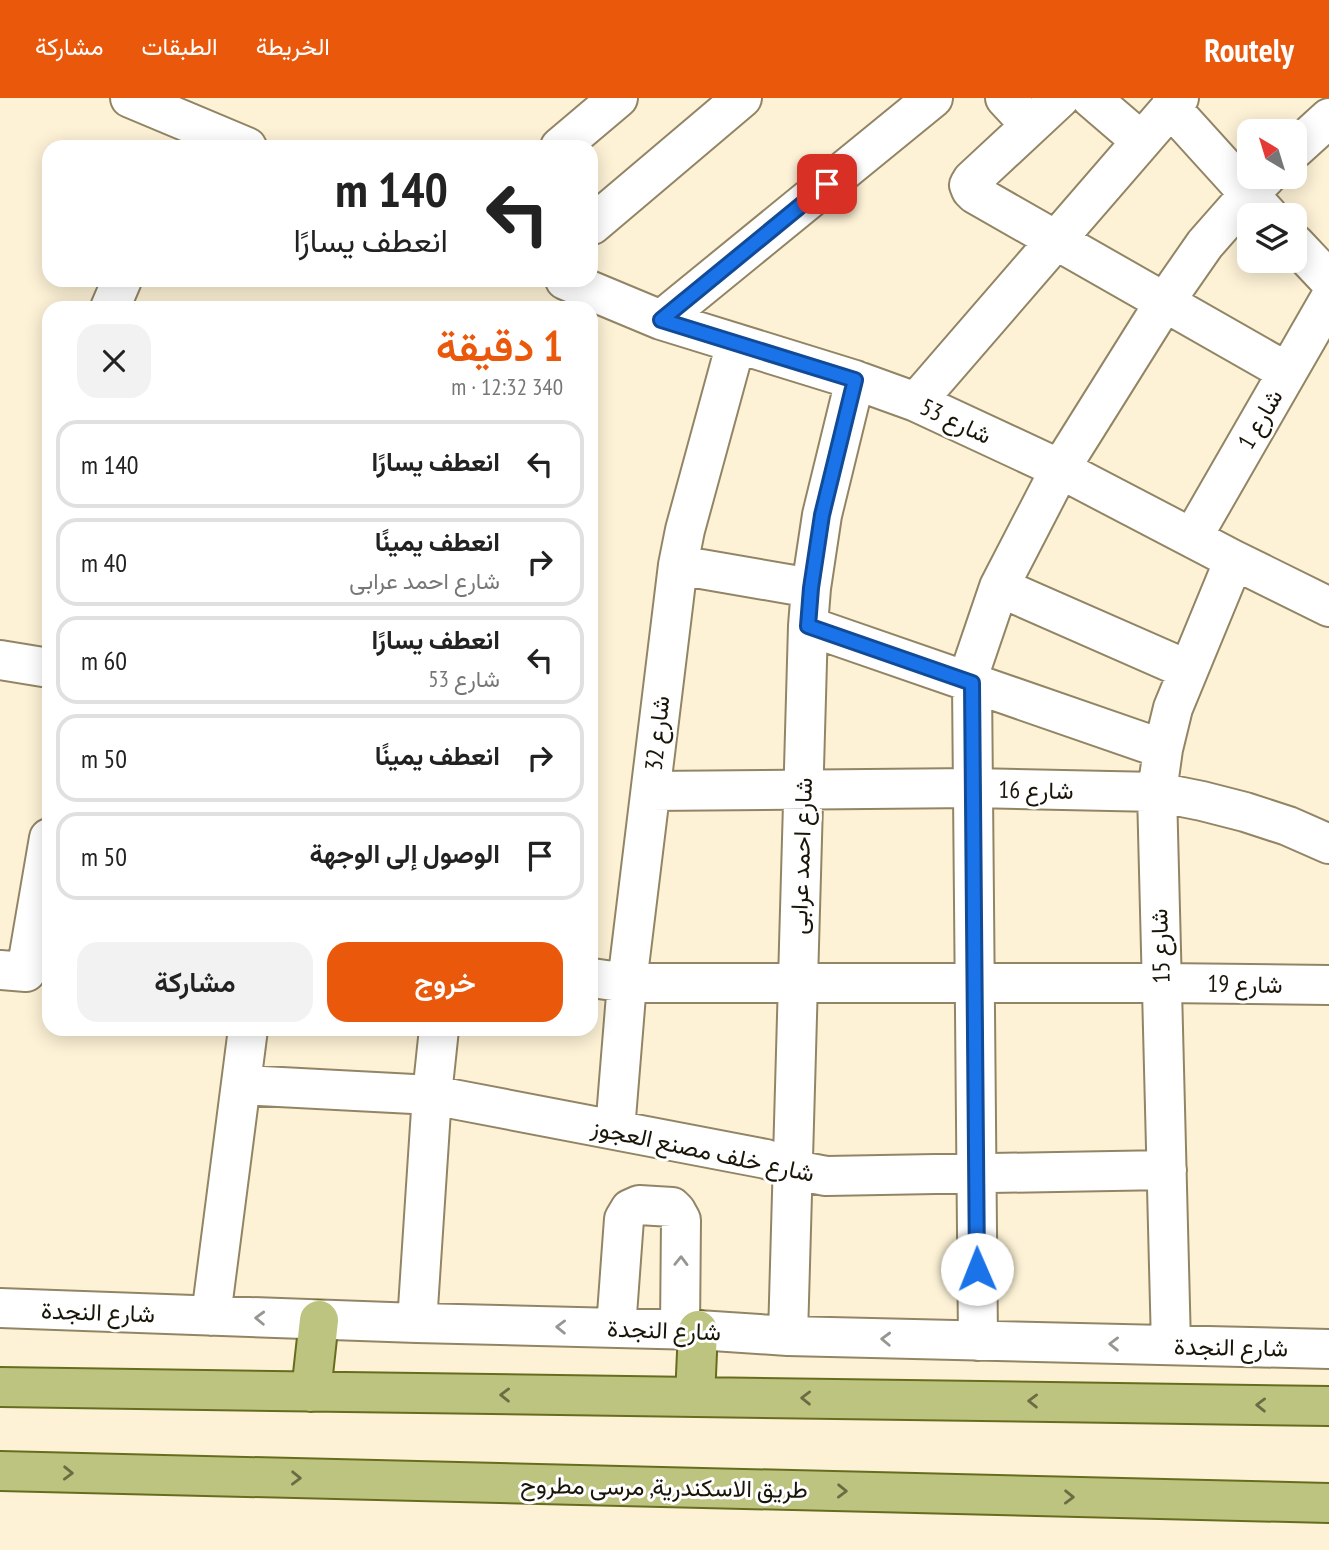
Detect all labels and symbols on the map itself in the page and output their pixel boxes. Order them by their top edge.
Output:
north arrow [1237,119,1307,189]
pin [797,154,857,214]
street label: شارع 1 [1231,383,1290,455]
street label: شارع 53 [915,391,997,452]
street label: شارع 32 [638,694,677,772]
street label: شارع 16 [998,774,1074,807]
street label: شارع احمد عرابى [783,777,820,935]
street label: شارع 15 [1143,908,1178,984]
street label: شارع 19 [1207,968,1283,1001]
street label: شارع خلف مصنع العجوز [587,1111,817,1191]
position arrow [940,1232,1014,1306]
one-way arrow [673,1255,689,1266]
street label: شارع النجدة [40,1295,156,1330]
one-way arrow [255,1310,265,1326]
street label: شارع النجدة [606,1313,722,1348]
one-way arrow [555,1319,566,1334]
one-way arrow [881,1331,892,1346]
street label: شارع النجدة [1174,1331,1288,1364]
one-way arrow [1108,1336,1119,1352]
one-way arrow [499,1387,510,1402]
one-way arrow [800,1390,811,1406]
one-way arrow [1028,1394,1039,1409]
one-way arrow [1255,1397,1266,1412]
one-way arrow [63,1465,74,1481]
street label: طريق الاسكندرية, مرسى مطروح [520,1469,808,1506]
one-way arrow [290,1471,301,1486]
one-way arrow [836,1484,847,1499]
one-way arrow [1064,1489,1075,1505]

